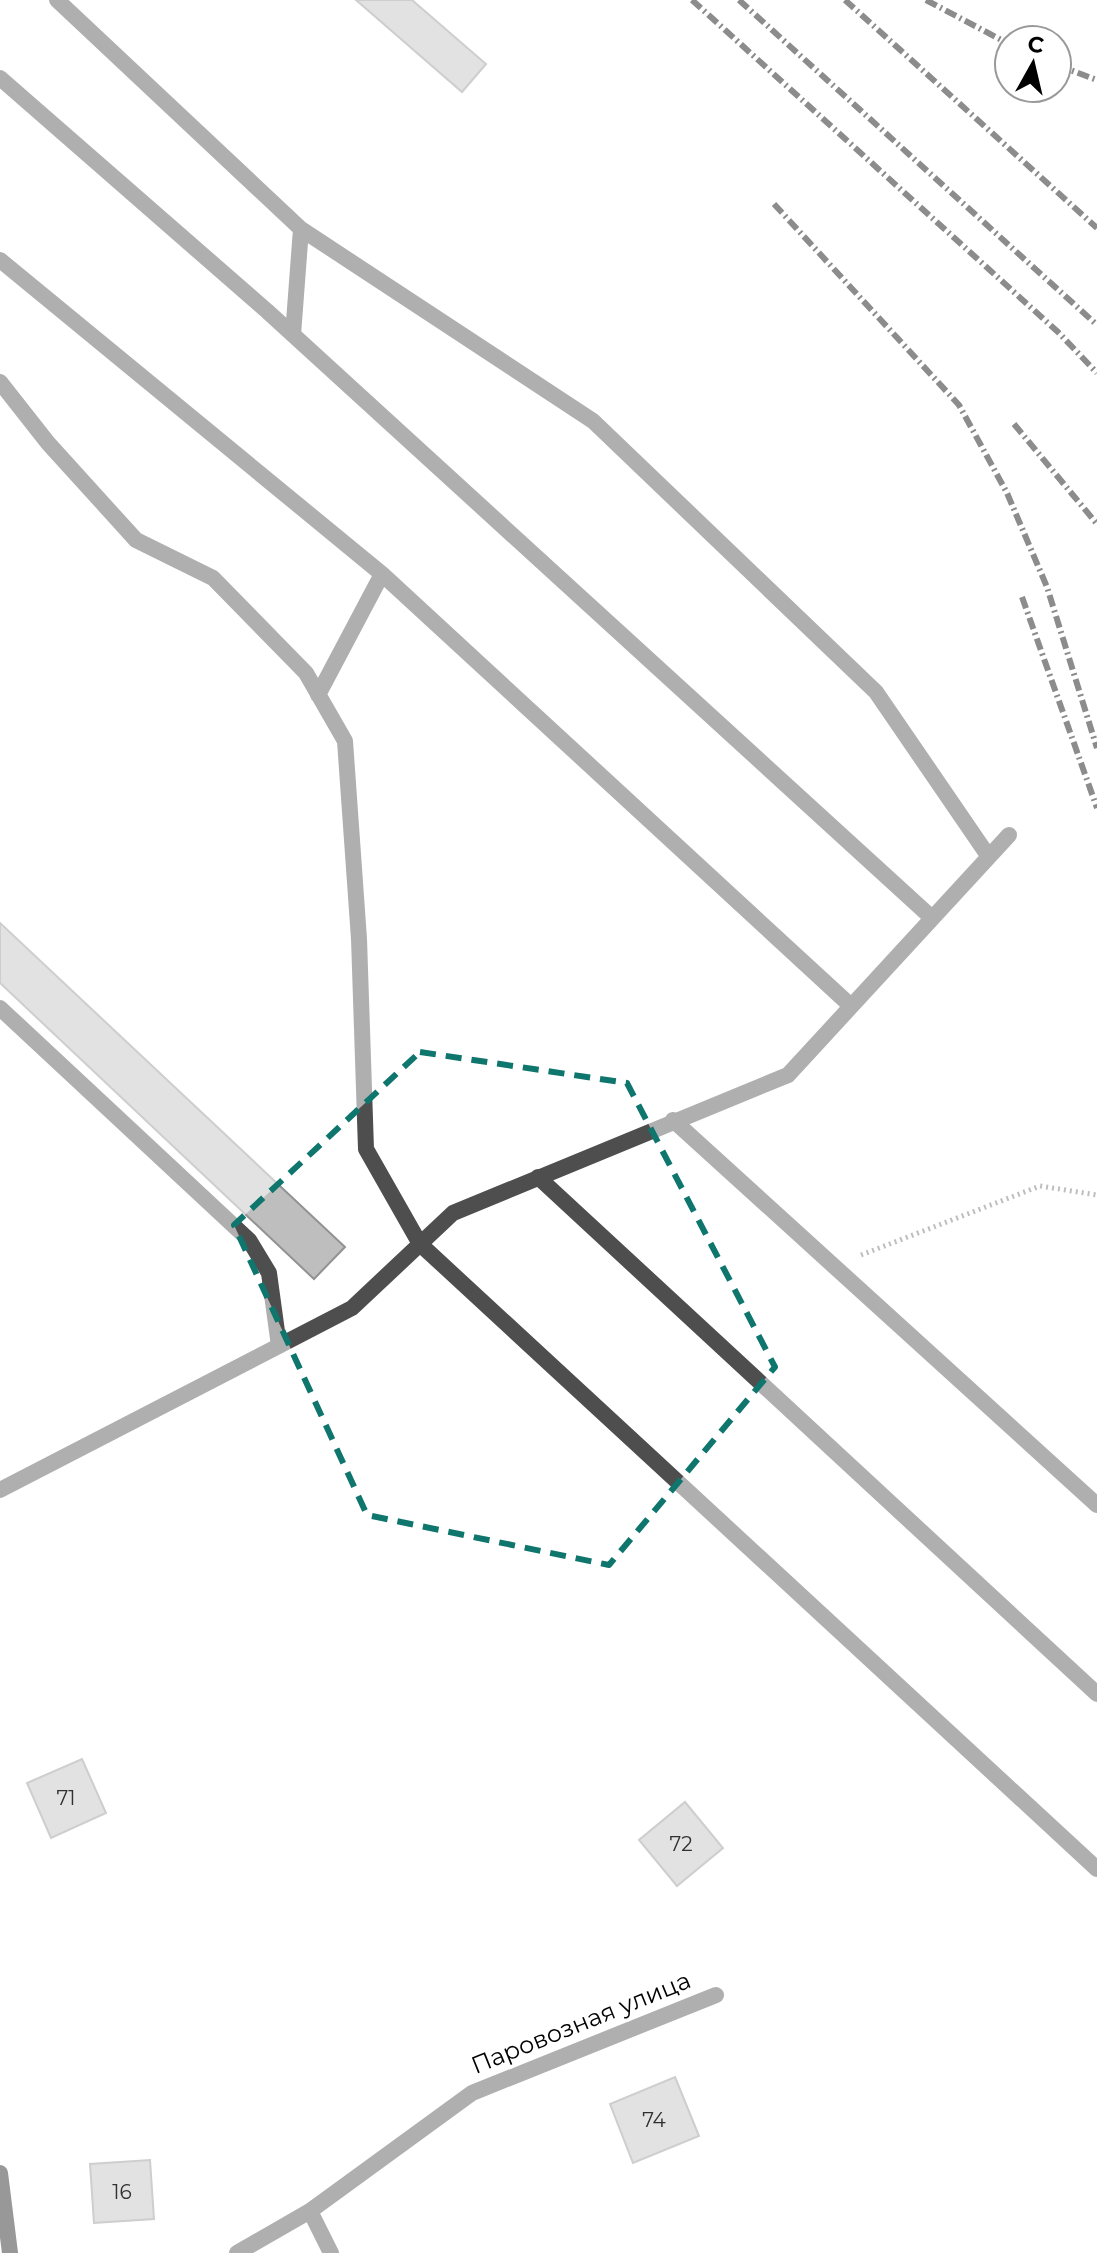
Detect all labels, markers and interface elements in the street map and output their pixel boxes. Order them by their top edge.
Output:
north arrow [993,24,1073,104]
text: С [1026,30,1046,59]
house number: 71 [56,1786,76,1810]
house number: 72 [669,1832,693,1856]
street label: Паровозная улица [467,1965,695,2080]
house number: 74 [642,2108,666,2132]
house number: 16 [112,2180,132,2204]

